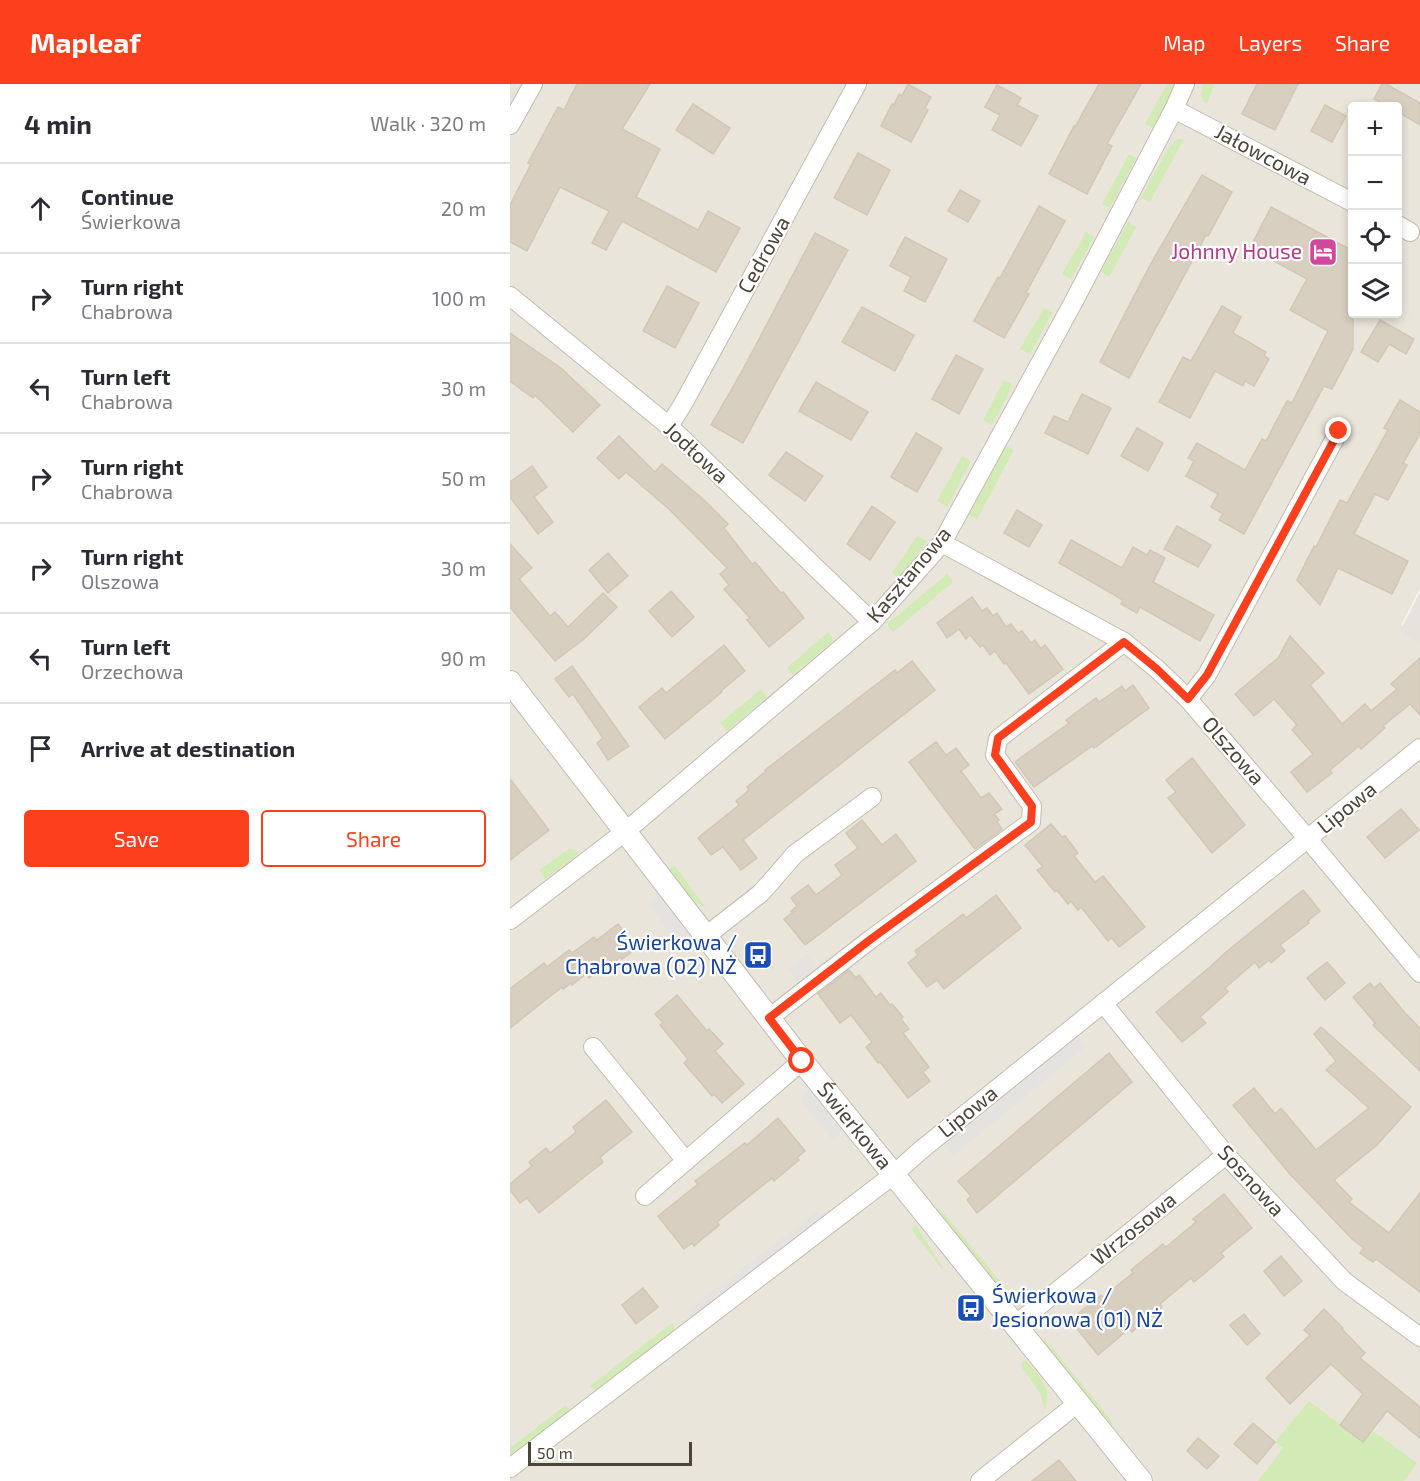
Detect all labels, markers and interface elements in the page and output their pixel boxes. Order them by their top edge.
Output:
text: Mapleaf [30,25,141,59]
text: Map [1163,30,1205,55]
text: Layers [1238,30,1302,55]
text: Share [1335,30,1390,55]
map controls [1348,102,1402,318]
button: + [1348,102,1402,156]
text: 4 min [24,108,92,139]
text: Walk · 320 m [370,111,486,135]
street label: Jałowcowa [1211,118,1316,189]
button: − [1348,156,1402,210]
text: Continue [81,183,174,209]
icon: ahead [24,192,57,225]
text: 20 m [441,196,486,220]
text: Świerkowa [81,209,181,233]
button: locate [1348,210,1402,264]
street label: Cedrowa [731,211,794,297]
hotel icon: Johnny House [1307,236,1339,268]
place label: Johnny House [1171,238,1302,263]
button: layers [1348,264,1402,318]
text: Turn right [81,273,183,299]
icon: right [24,282,57,315]
text: 100 m [432,286,486,310]
text: Chabrowa [81,299,173,323]
text: Turn left [81,363,170,389]
icon: left [24,372,57,405]
text: 30 m [441,376,486,400]
text: Chabrowa [81,389,173,413]
street label: Jodłowa [660,416,734,488]
route end [1325,417,1351,443]
text: Turn right [81,453,183,479]
icon: right [24,462,57,495]
text: 50 m [441,466,486,490]
text: Chabrowa [81,479,173,503]
street label: Kasztanowa [860,521,955,627]
text: Turn right [81,543,183,569]
icon: right [24,552,57,585]
text: 30 m [441,556,486,580]
text: Olszowa [81,569,159,593]
text: Turn left [81,633,170,659]
icon: left [24,642,57,675]
text: 90 m [441,646,486,670]
text: Orzechowa [81,659,183,683]
street label: Olszowa [1198,711,1271,789]
icon: arrive [24,732,57,765]
text: Arrive at destination [81,735,295,761]
street label: Lipowa [1311,775,1381,838]
button: Save [24,810,249,867]
button: Share [261,810,486,867]
place label: Świerkowa / Chabrowa (02) NŻ [565,929,737,978]
bus stop icon: Świerkowa / Chabrowa (02) NŻ [742,939,774,971]
route start [788,1047,814,1073]
street label: Świerkowa [813,1076,898,1174]
street label: Lipowa [932,1079,1002,1142]
street label: Sosnowa [1214,1139,1291,1221]
street label: Wrzosowa [1086,1186,1181,1270]
place label: Świerkowa / Jesionowa (01) NŻ [992,1282,1163,1331]
bus stop icon: Świerkowa / Jesionowa (01) NŻ [955,1292,987,1324]
scale bar [528,1439,692,1466]
text: 50 m [537,1443,573,1462]

